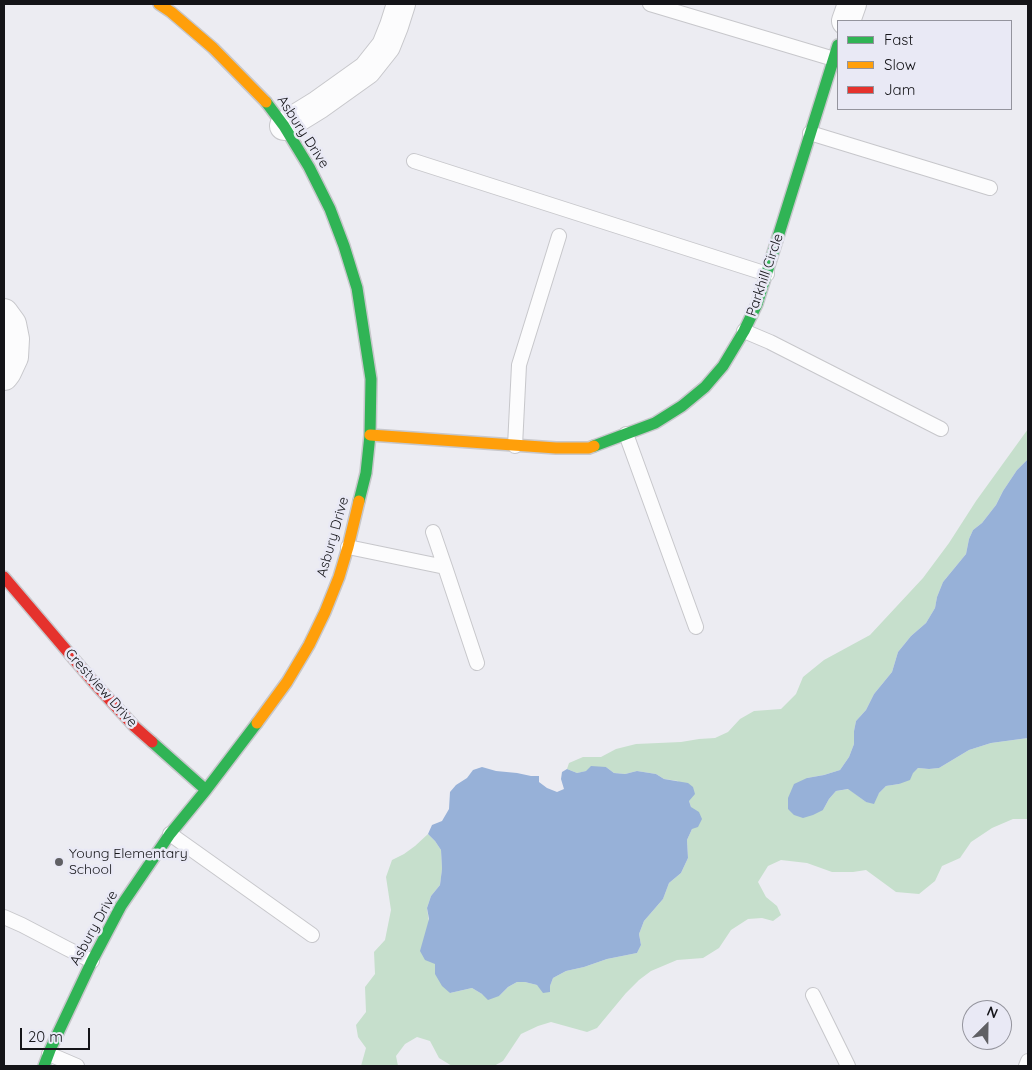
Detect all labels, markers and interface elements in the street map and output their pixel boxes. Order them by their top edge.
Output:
legend [837,20,1012,110]
text: Fast [884,30,913,49]
text: Slow [884,55,916,74]
text: Jam [884,80,915,99]
street label: Asbury Drive [273,93,333,171]
street label: Parkhill Circle [743,231,787,319]
street label: Asbury Drive [313,495,353,579]
street label: Crestview Drive [61,645,141,731]
place label: Young Elementary School [69,846,188,879]
marker: Young Elementary School [53,856,65,868]
street label: Asbury Drive [67,888,121,968]
north arrow [962,1000,1012,1050]
text: N [984,1002,1001,1022]
scale bar [22,1018,92,1050]
text: 20 m [28,1027,63,1046]

